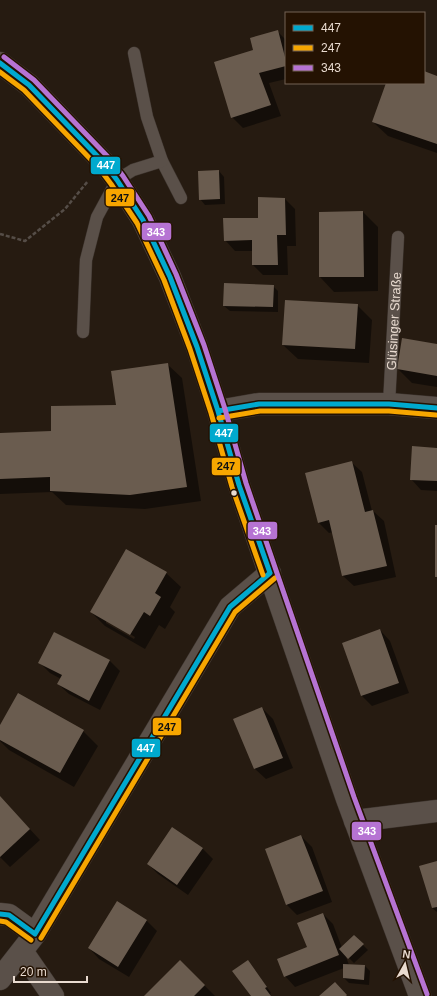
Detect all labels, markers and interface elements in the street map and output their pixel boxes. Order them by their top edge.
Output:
legend [285,12,425,84]
text: 447 [321,21,341,35]
text: 247 [321,41,341,55]
text: 343 [321,61,341,75]
line badge: 447 [90,156,121,175]
text: 447 [97,159,115,171]
line badge: 247 [105,188,135,207]
text: 247 [111,192,129,204]
line badge: 343 [141,222,172,241]
text: 343 [147,226,165,238]
street label: Glüsinger Straße [383,272,404,371]
line badge: 447 [209,423,239,443]
text: 447 [215,427,233,439]
line badge: 247 [211,457,241,476]
text: 247 [217,460,235,472]
unlabelled marker [229,488,239,498]
line badge: 343 [247,521,278,540]
text: 343 [253,525,271,537]
line badge: 247 [152,717,182,736]
text: 247 [158,721,176,733]
line badge: 447 [131,738,161,758]
text: 447 [137,742,155,754]
line badge: 343 [351,821,382,841]
text: 343 [358,825,376,837]
north arrow [385,944,425,984]
text: N [402,948,411,961]
scale bar [14,958,87,984]
text: 20 m [20,965,47,979]

